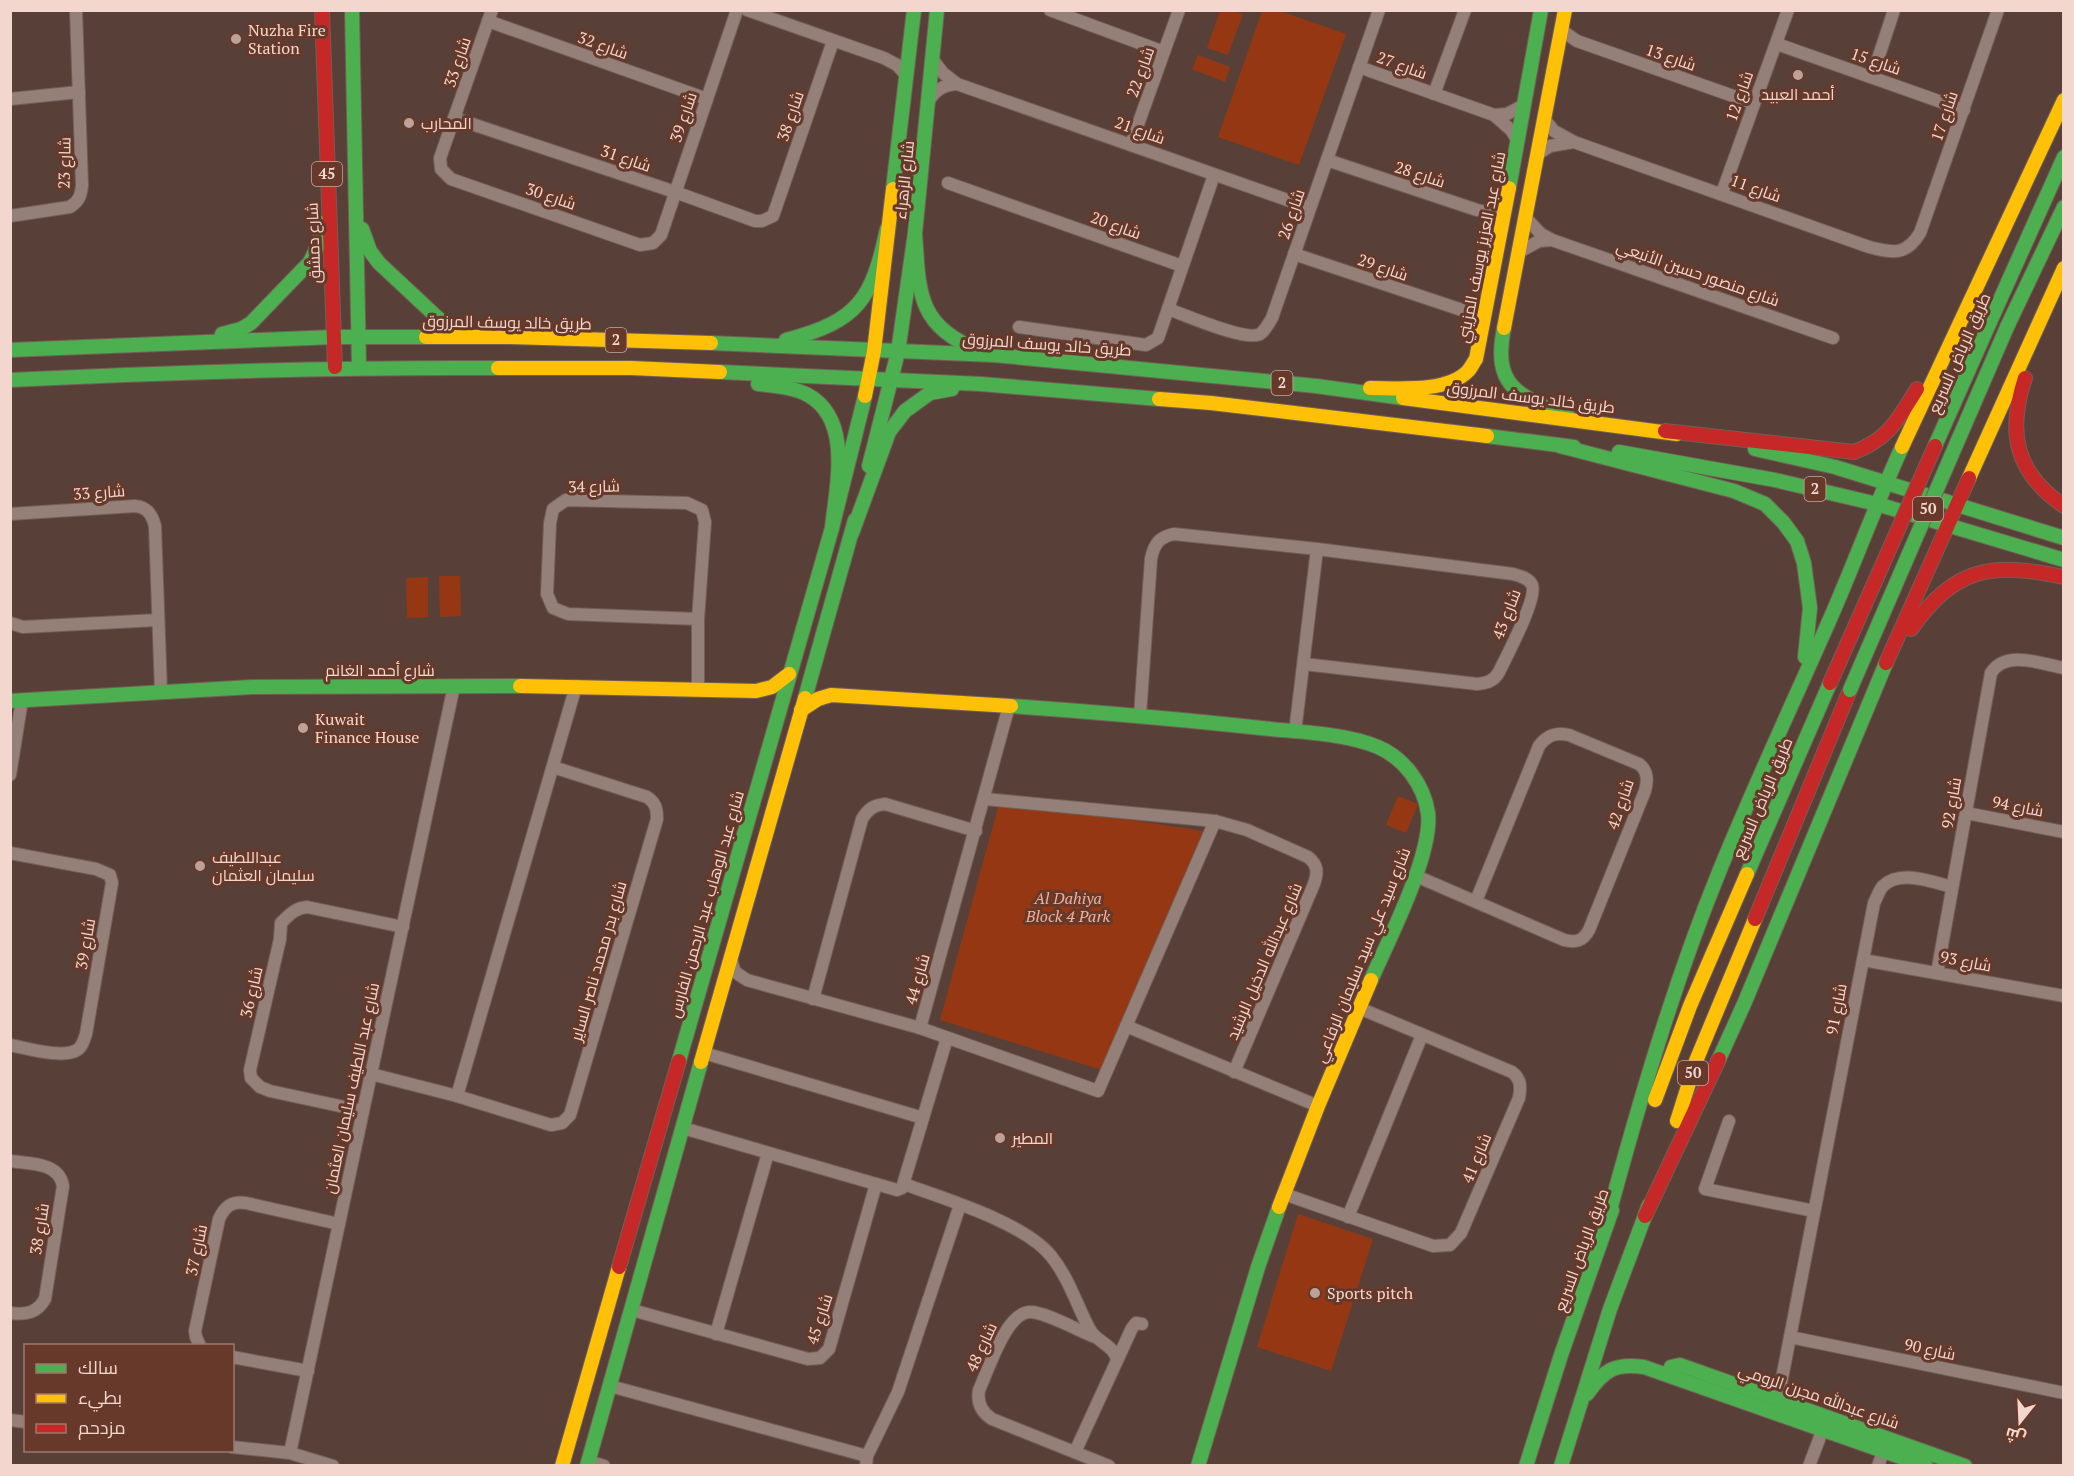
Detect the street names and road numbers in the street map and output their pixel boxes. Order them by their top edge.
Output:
street label: شارع 32 [574,26,631,65]
street label: شارع 33 [438,34,477,90]
street label: شارع 13 [1643,38,1699,77]
street label: شارع 15 [1848,42,1904,81]
street label: شارع 22 [1121,44,1160,101]
street label: شارع 27 [1373,46,1430,85]
street label: شارع 12 [1720,68,1759,125]
street label: شارع 38 [771,88,810,144]
street label: شارع 17 [1925,88,1964,144]
street label: شارع 39 [664,89,703,145]
street label: شارع 21 [1111,111,1168,150]
street label: شارع 23 [53,137,76,189]
street label: شارع 31 [598,139,654,178]
street label: شارع الزهراء [889,140,920,221]
street label: شارع عبد العزيز يوسف المزيني [1452,149,1513,345]
street label: شارع 28 [1392,156,1448,193]
road number: 45 [312,162,342,186]
street label: شارع 11 [1727,169,1784,208]
street label: شارع 30 [523,177,579,216]
street label: شارع 26 [1272,186,1311,242]
street label: شارع دمشق [301,202,326,284]
street label: شارع 20 [1087,206,1144,245]
street label: شارع منصور حسين الأنبعي [1613,235,1783,314]
street label: شارع 29 [1355,248,1411,287]
street label: طريق الرياض السريع [1923,289,1996,417]
street label: طريق خالد يوسف المرزوق [422,310,592,334]
street label: طريق خالد يوسف المرزوق [962,327,1132,361]
road number: 2 [606,328,626,352]
road number: 2 [1272,371,1292,395]
street label: طريق خالد يوسف المرزوق [1446,376,1616,418]
street label: شارع 34 [568,475,620,498]
road number: 2 [1804,477,1826,501]
street label: شارع 33 [72,479,126,506]
road number: 50 [1913,497,1943,521]
street label: شارع 43 [1486,586,1527,643]
street label: شارع أحمد الغانم [325,659,435,682]
street label: طريق الرياض السريع [1727,734,1798,862]
street label: شارع 42 [1601,776,1640,832]
street label: شارع 92 [1936,776,1967,831]
street label: شارع عبد الوهاب عبد الرحمن الفارس [663,788,750,1021]
street label: شارع 94 [1990,790,2046,823]
street label: شارع سيد علي سيد سليمان الرفاعي [1309,844,1418,1067]
street label: شارع بدر محمد ناصر الساير [564,878,632,1045]
street label: شارع عبدالله الدخيل الرشيد [1221,879,1308,1043]
street label: شارع 39 [70,917,101,972]
street label: شارع 93 [1938,945,1994,978]
street label: شارع 44 [899,951,936,1007]
street label: شارع 36 [234,964,269,1020]
street label: شارع عبد اللطيف سليمان العثمان [318,980,385,1196]
street label: شارع 91 [1820,981,1853,1037]
road number: 50 [1678,1061,1708,1085]
street label: شارع 41 [1456,1130,1497,1187]
street label: طريق الرياض السريع [1548,1185,1614,1315]
street label: شارع 38 [24,1202,55,1257]
street label: شارع 37 [180,1222,213,1278]
street label: شارع 45 [801,1291,838,1347]
street label: شارع 48 [960,1319,1003,1376]
street label: شارع 90 [1902,1333,1958,1366]
street label: شارع عبدالله مجرن الرومي [1735,1358,1902,1437]

